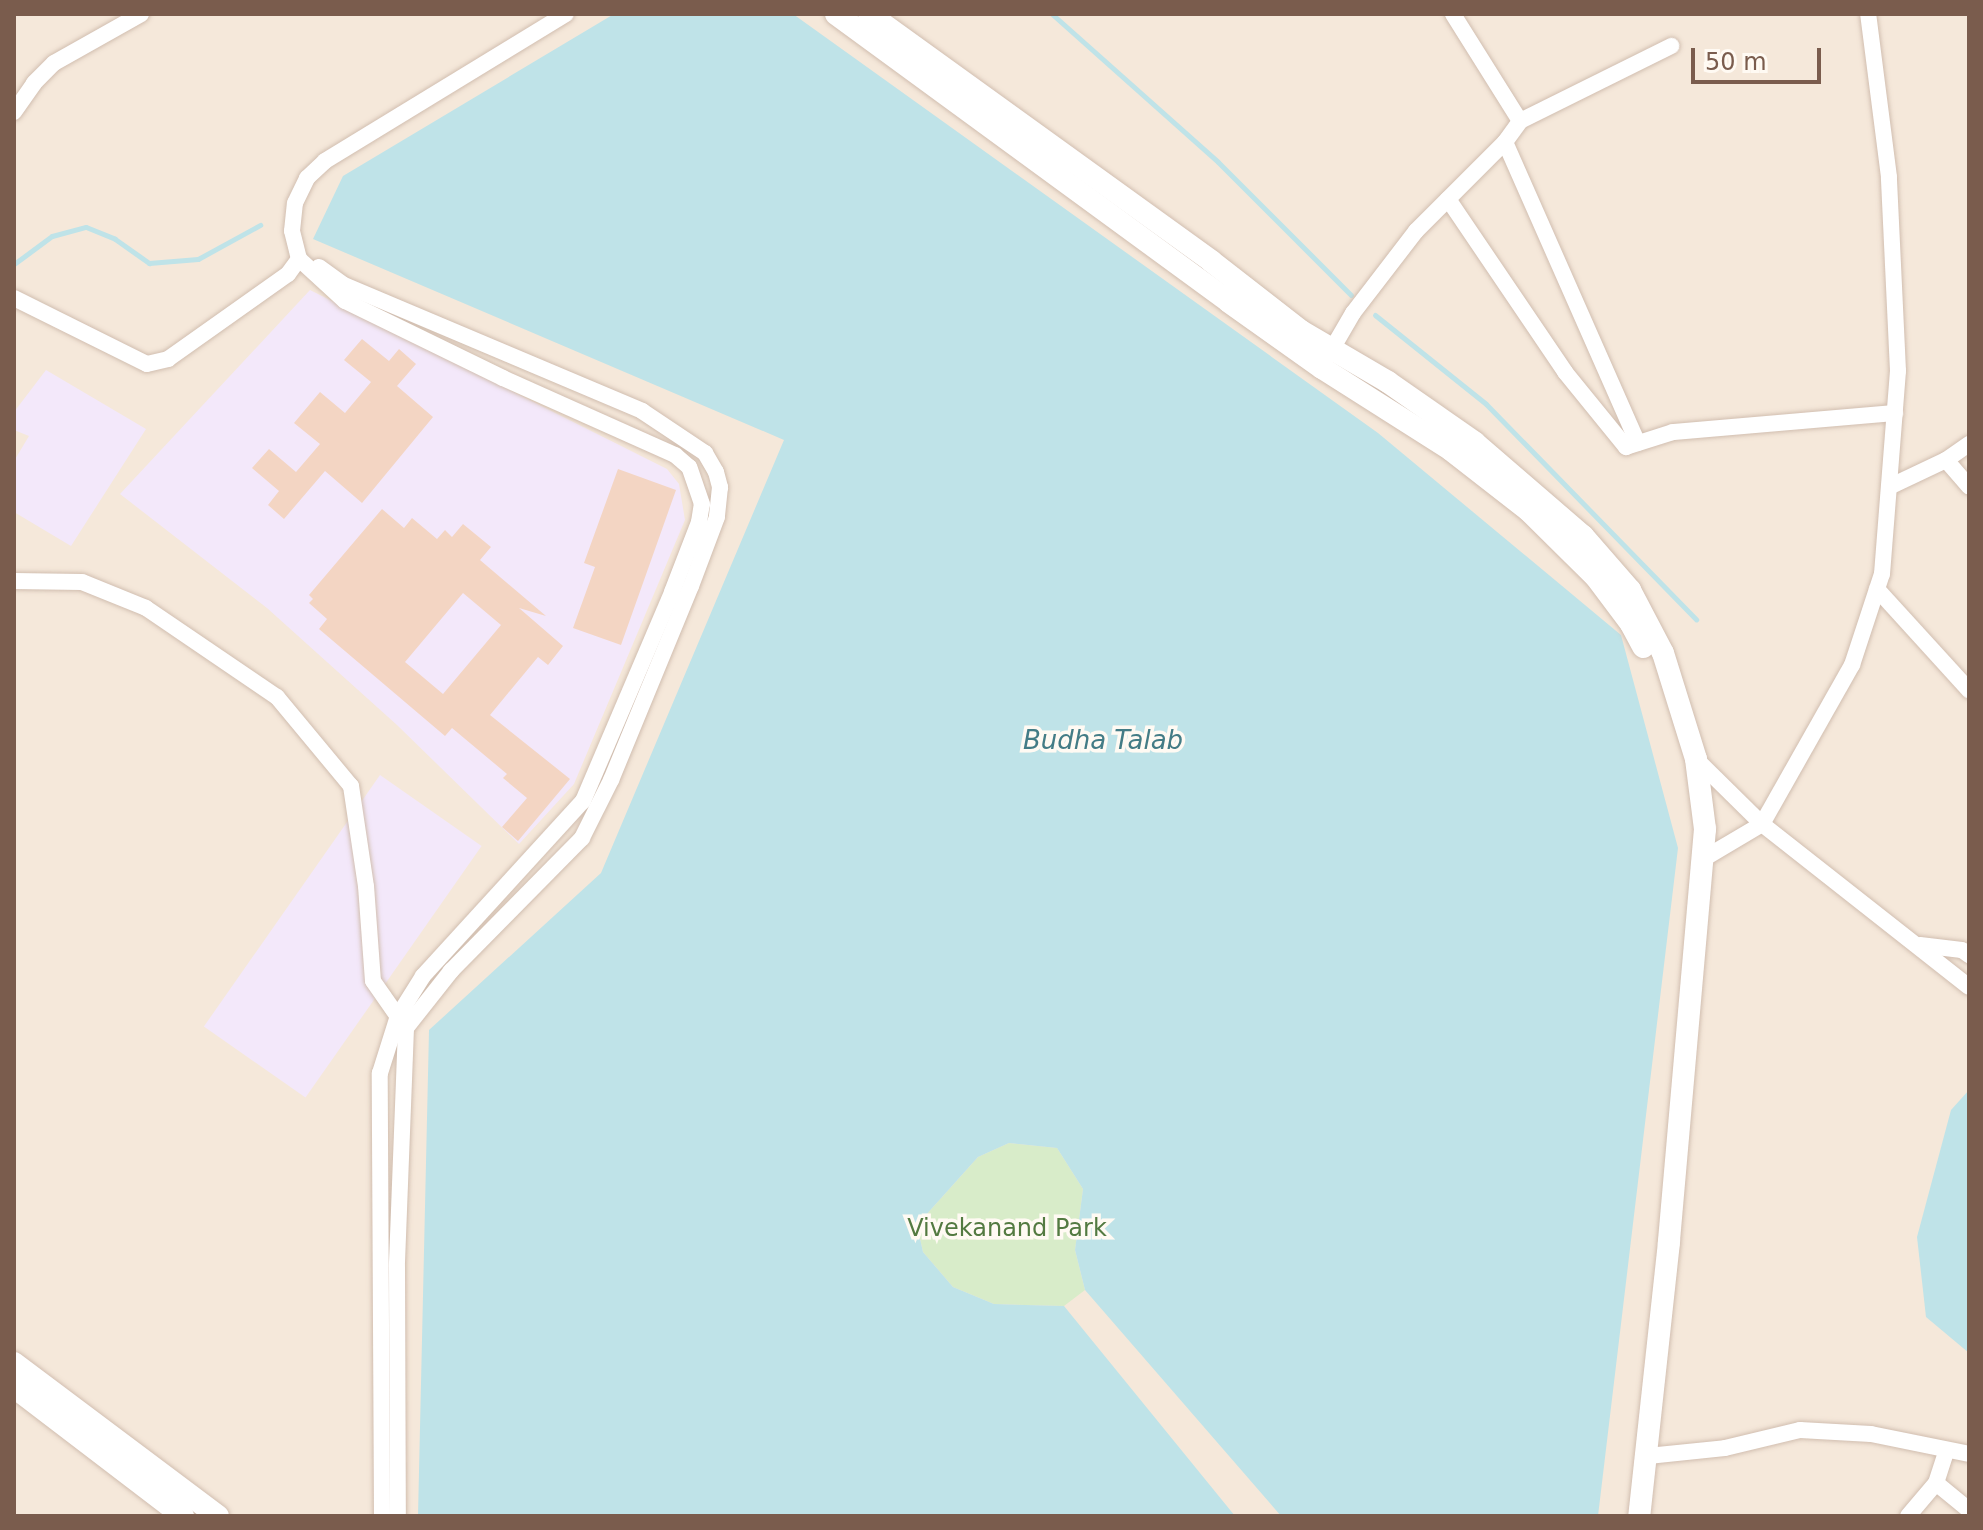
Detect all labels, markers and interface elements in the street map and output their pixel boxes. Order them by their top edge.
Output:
scale bar [1695,32,1825,82]
text: 50 m [1705,48,1767,76]
water label: Budha Talab [1023,725,1183,757]
park label: Vivekanand Park [907,1215,1107,1243]

